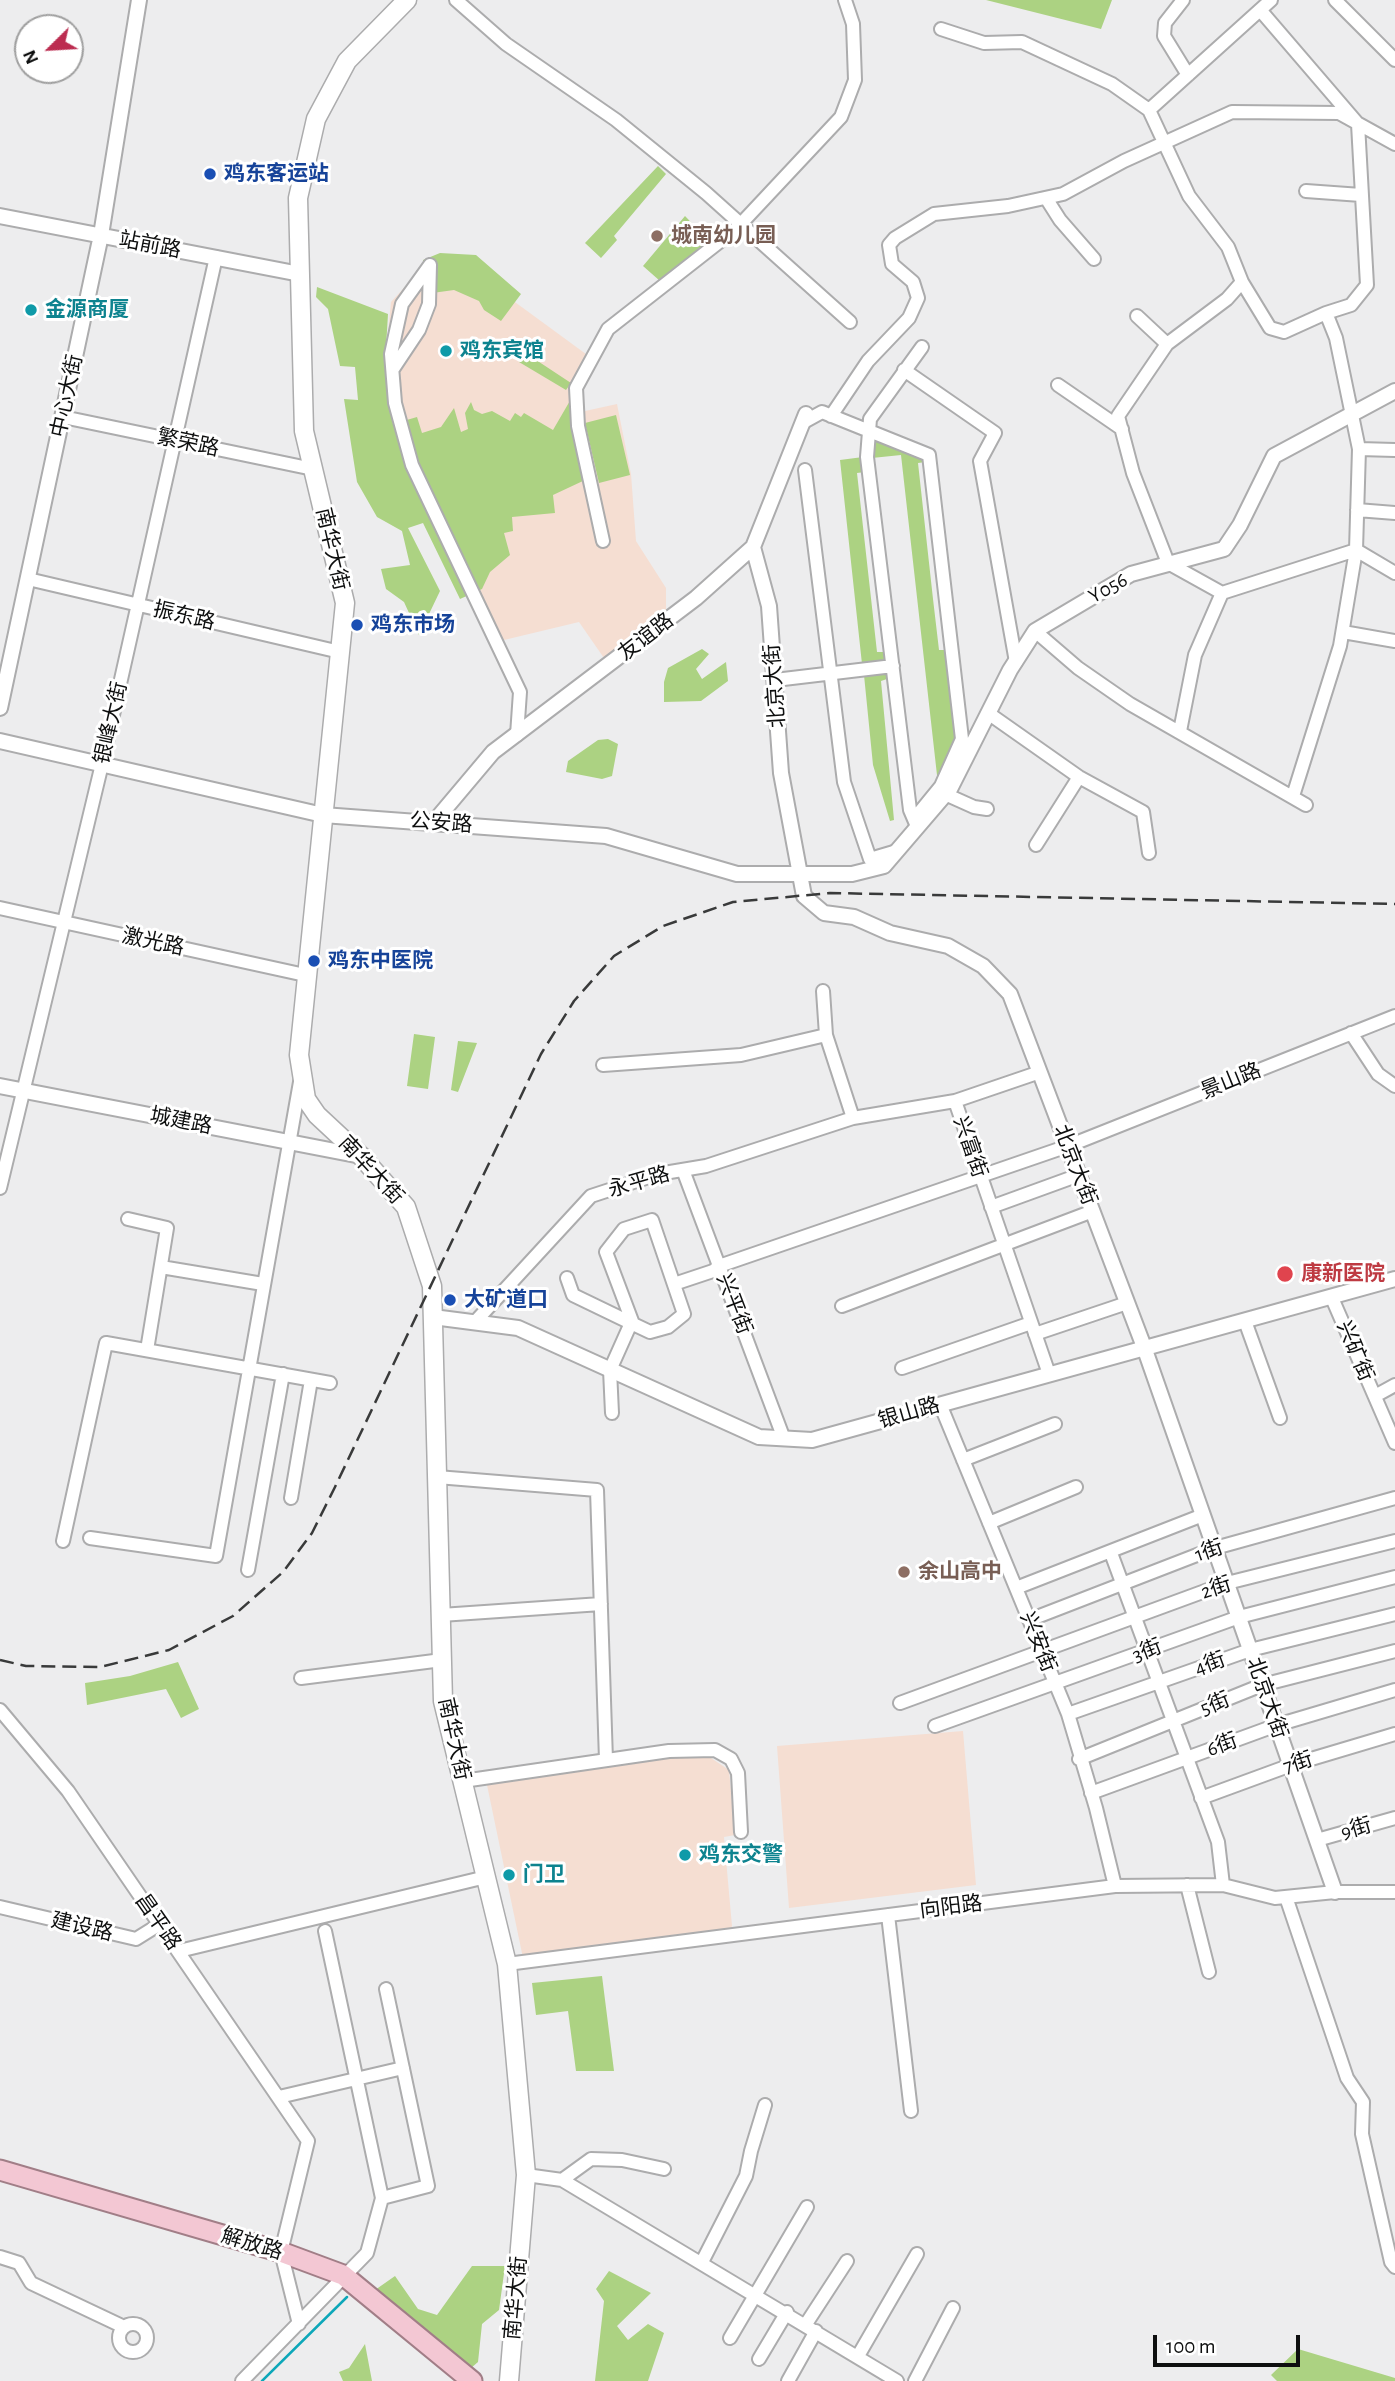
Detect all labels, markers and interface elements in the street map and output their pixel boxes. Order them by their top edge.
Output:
north arrow [14,14,84,84]
text: N [20,47,43,67]
place label: 鸡东客运站 [224,161,329,187]
marker: 鸡东客运站 [202,166,218,182]
place label: 城南幼儿园 [671,223,776,249]
street label: 站前路 [117,227,183,263]
marker: 城南幼儿园 [649,228,665,244]
place label: 金源商厦 [45,297,129,323]
marker: 金源商厦 [23,302,39,318]
place label: 鸡东宾馆 [460,338,544,364]
marker: 鸡东宾馆 [438,343,454,359]
street label: 中心大街 [46,352,88,440]
street label: 繁荣路 [155,424,221,462]
street label: 南华大街 [310,505,354,593]
street label: Y056 [1084,567,1132,609]
street label: 振东路 [150,597,218,635]
street label: 友谊路 [613,608,679,666]
place label: 鸡东市场 [371,612,455,638]
marker: 鸡东市场 [349,617,365,633]
street label: 北京大街 [760,643,790,729]
street label: 银峰大街 [89,679,133,767]
street label: 公安路 [409,808,473,838]
street label: 激光路 [120,923,186,961]
place label: 鸡东中医院 [328,948,433,974]
marker: 鸡东中医院 [306,953,322,969]
street label: 景山路 [1197,1058,1265,1104]
street label: 城建路 [148,1103,214,1139]
street label: 兴富街 [948,1113,992,1181]
street label: 北京大街 [1048,1121,1102,1209]
street label: 南华大街 [333,1131,409,1209]
street label: 永平路 [605,1161,673,1203]
place label: 康新医院 [1301,1261,1385,1287]
marker: 康新医院 [1275,1264,1295,1284]
street label: 兴平街 [711,1270,757,1338]
place label: 大矿道口 [464,1287,548,1313]
marker: 大矿道口 [442,1292,458,1308]
street label: 兴矿街 [1331,1317,1379,1385]
street label: 银山路 [875,1392,943,1434]
street label: 1街 [1192,1534,1226,1568]
place label: 余山高中 [918,1559,1002,1585]
marker: 余山高中 [896,1564,912,1580]
street label: 2街 [1198,1571,1234,1605]
street label: 兴安街 [1015,1608,1061,1676]
street label: 3街 [1129,1634,1165,1668]
street label: 4街 [1191,1647,1229,1681]
street label: 北京大街 [1241,1654,1293,1742]
street label: 5街 [1196,1687,1234,1721]
street label: 南华大街 [433,1695,475,1783]
street label: 6街 [1203,1728,1241,1762]
street label: 7街 [1280,1746,1316,1780]
street label: 9街 [1338,1813,1374,1845]
place label: 鸡东交警 [699,1842,783,1868]
marker: 鸡东交警 [677,1847,693,1863]
place label: 门卫 [523,1862,565,1888]
marker: 门卫 [501,1867,517,1883]
street label: 昌平路 [130,1889,186,1955]
street label: 向阳路 [918,1891,984,1923]
street label: 建设路 [48,1908,116,1946]
street label: 解放路 [218,2223,286,2265]
street label: 南华大街 [500,2255,532,2341]
scale bar [1157,2322,1304,2366]
text: 100 m [1166,2336,1216,2357]

